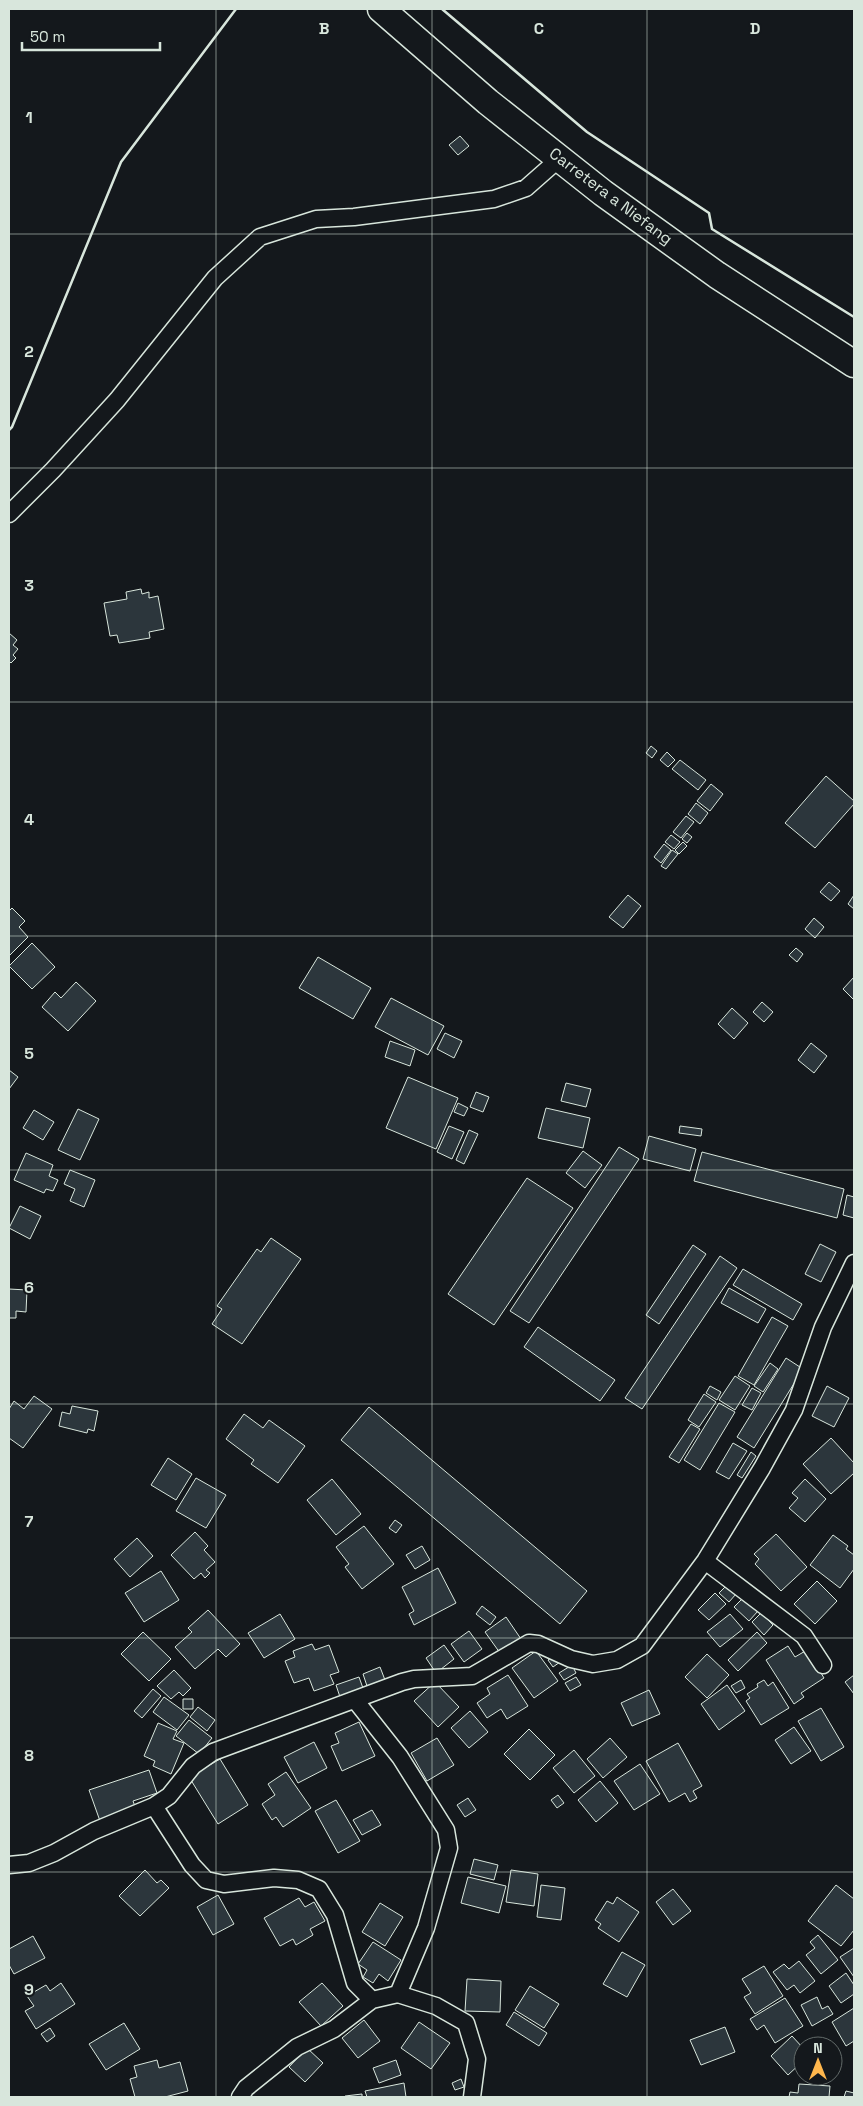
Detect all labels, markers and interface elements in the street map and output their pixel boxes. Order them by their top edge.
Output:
text: B [319,18,329,39]
text: C [534,18,544,39]
text: D [750,18,760,39]
scale bar [22,20,160,52]
text: 50 m [30,27,65,46]
text: 1 [25,107,33,128]
street label: Carretera a Niefang [545,143,677,249]
text: 2 [24,341,34,362]
text: 3 [24,575,34,596]
text: 4 [24,809,34,830]
text: 5 [24,1043,34,1064]
text: 6 [24,1277,34,1298]
text: 7 [25,1511,34,1532]
text: 8 [24,1745,34,1766]
text: 9 [24,1979,34,2000]
north arrow [793,2036,843,2086]
text: N [813,2039,823,2057]

